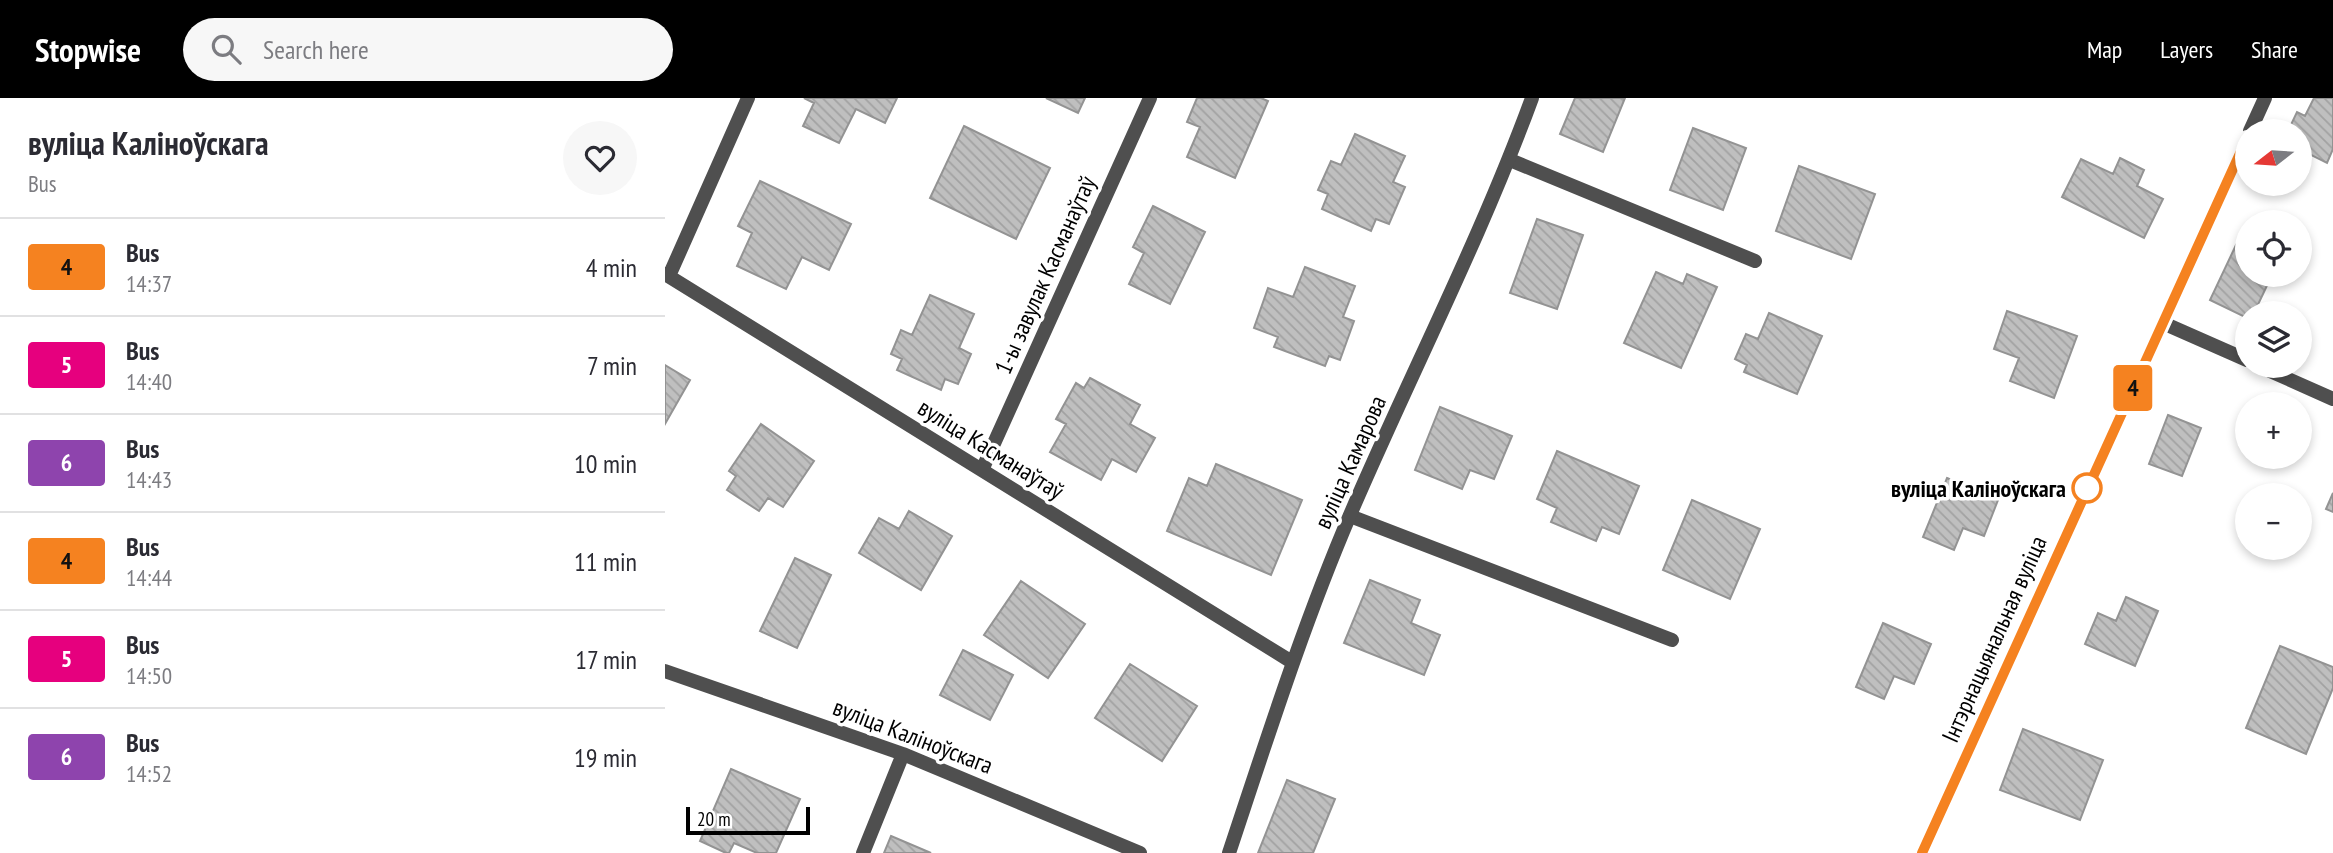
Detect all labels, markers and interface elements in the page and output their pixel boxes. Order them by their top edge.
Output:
search box [183,18,673,81]
text: Stopwise [35,28,141,71]
icon: search [207,30,245,68]
text: Search here [263,33,369,66]
text: Map [2087,34,2122,65]
text: Layers [2160,34,2213,65]
text: Share [2251,34,2298,65]
north arrow [2235,119,2312,196]
map controls [2235,119,2312,560]
text: вуліца Каліноўскага [28,121,269,164]
button: heart [563,121,637,195]
text: Bus [28,169,57,198]
street label: 1-ы завулак Касманаўтаў [987,171,1103,379]
button: locate [2235,210,2312,287]
text: Bus [126,236,159,269]
text: 4 [61,251,72,282]
text: 4 min [586,251,637,284]
text: 14:37 [126,269,172,298]
button: layers [2235,301,2312,378]
text: Bus [126,334,159,367]
text: 5 [61,349,72,380]
text: 7 min [587,349,637,382]
line badge: 4 [2110,365,2156,411]
text: 14:40 [126,367,172,396]
text: 4 [2127,372,2139,403]
street label: вуліца Камарова [1307,391,1393,533]
street label: вуліца Касманаўтаў [912,392,1070,506]
button: + [2235,392,2312,469]
text: Bus [126,432,159,465]
text: 6 [61,447,72,478]
text: 10 min [574,447,637,480]
text: 14:43 [126,465,172,494]
place label: вуліца Каліноўскага [1891,473,2066,504]
marker: вуліца Каліноўскага [2072,473,2102,503]
button: − [2235,483,2312,560]
text: Bus [126,530,159,563]
street label: Інтэрнацыянальная вуліца [1935,531,2053,747]
text: 4 [61,545,72,576]
text: 11 min [574,545,637,578]
text: 14:44 [126,563,172,592]
text: Bus [126,628,159,661]
text: 5 [61,643,72,674]
text: 17 min [575,643,637,676]
text: 14:50 [126,661,172,690]
street label: вуліца Каліноўскага [829,691,997,781]
text: Bus [126,726,159,759]
text: 6 [61,741,72,772]
text: 19 min [574,741,637,774]
text: 14:52 [126,759,172,788]
scale bar [686,804,810,836]
text: 20 m [697,807,731,831]

